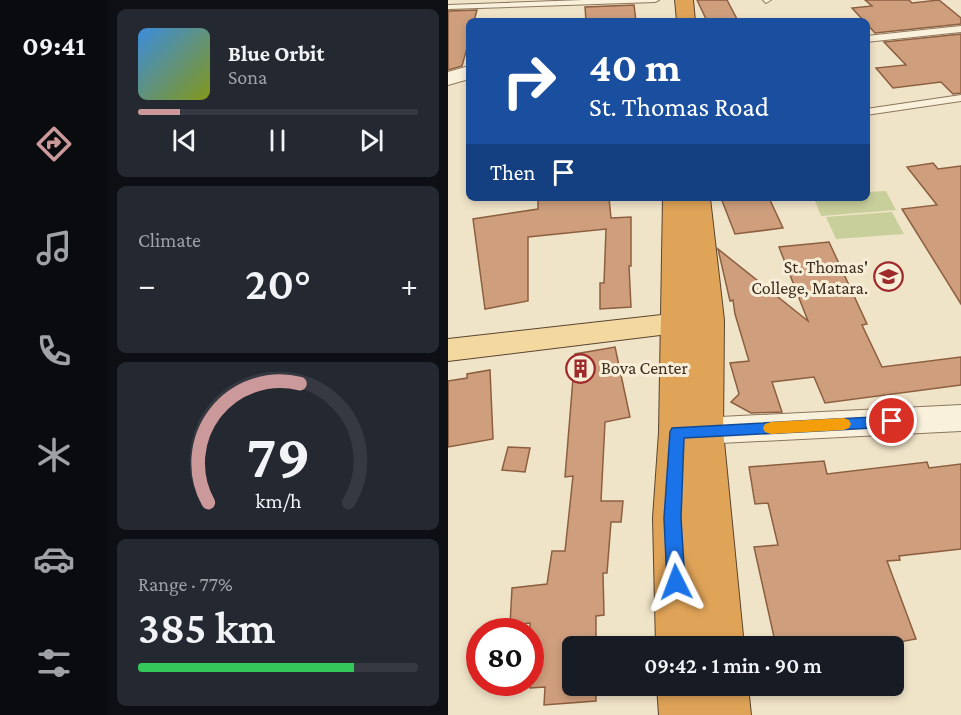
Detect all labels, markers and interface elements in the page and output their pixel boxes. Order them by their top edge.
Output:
text: 09:41 [22,31,86,61]
text: Blue Orbit [228,41,324,66]
icon: right [490,42,568,120]
text: 40 m [589,43,681,90]
text: Sona [228,66,267,88]
text: St. Thomas Road [589,92,769,122]
icon: directions [33,123,75,165]
icon: previous [168,124,201,157]
icon: pause [261,124,294,157]
icon: next [355,124,388,157]
icon: arrive [547,156,580,189]
text: Then [490,160,535,185]
icon: music [33,227,75,269]
text: Climate [138,229,201,251]
place label: St. Thomas' College, Matara. [751,257,868,298]
text: 20° [245,259,311,309]
school or university icon: St. Thomas' College, Matara. [873,261,905,293]
text: − [138,266,155,303]
text: + [401,266,418,303]
icon: phone [33,330,75,372]
building icon: Bova Center [564,352,596,384]
place label: Bova Center [601,358,688,378]
pin [866,395,917,446]
icon: arrive [875,404,908,437]
text: 79 [246,421,310,490]
icon: climate [33,434,75,476]
text: km/h [255,489,302,513]
icon: car [33,538,75,580]
position arrow [644,550,708,614]
text: Range · 77% [138,573,233,595]
text: 385 km [138,603,276,653]
speed limit sign: 80 [466,618,544,696]
icon: filters [33,642,75,684]
text: 09:42 · 1 min · 90 m [644,653,822,678]

